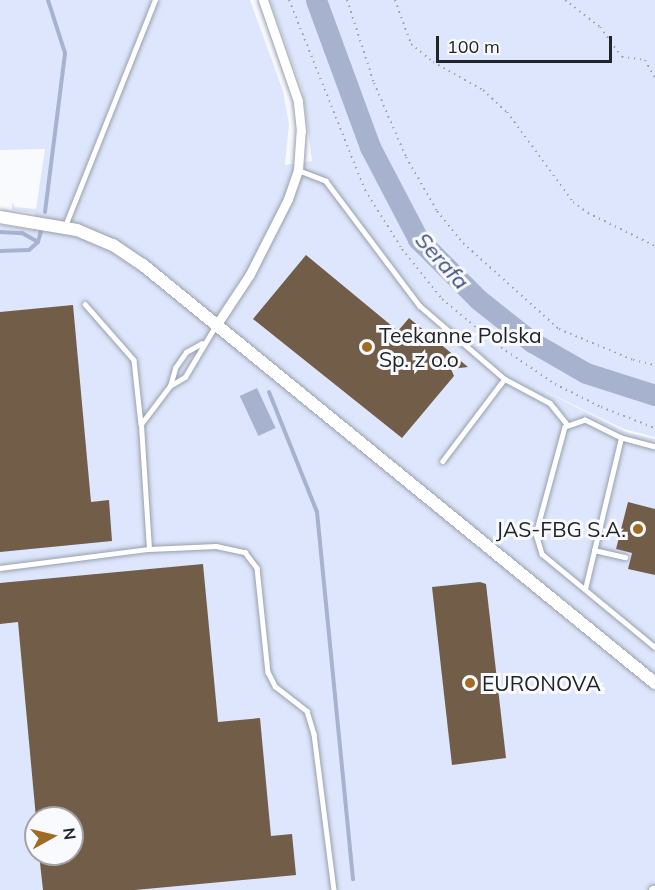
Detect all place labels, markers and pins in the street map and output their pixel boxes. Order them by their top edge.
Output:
place label: Teekanne Polska Sp. z o.o [379,322,542,372]
marker: Teekanne Polska Sp. z o.o [360,340,374,354]
place label: JAS-FBG S.A. [496,516,626,542]
marker: JAS-FBG S.A. [631,522,645,536]
place label: EURONOVA [482,670,601,696]
marker: EURONOVA [463,676,477,690]

